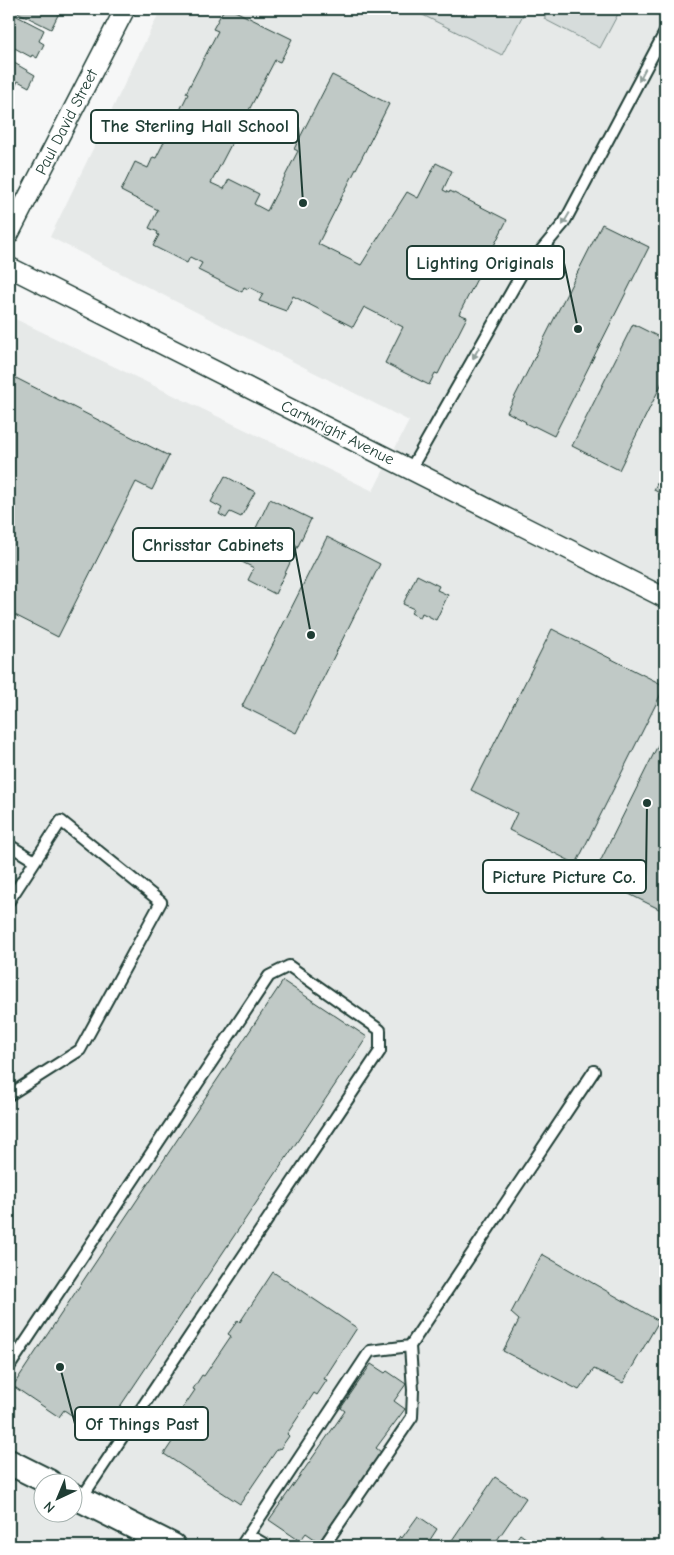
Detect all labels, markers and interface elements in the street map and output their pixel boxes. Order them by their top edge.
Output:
street label: Paul David Street [32,66,102,178]
one-way arrow [638,68,646,83]
callout: The Sterling Hall School [91,110,298,143]
text: The Sterling Hall School [101,116,289,137]
one-way arrow [561,212,570,225]
callout: Lighting Originals [407,246,564,279]
text: Lighting Originals [416,253,554,274]
one-way arrow [472,347,481,360]
street label: Cartwright Avenue [278,397,397,469]
callout: Chrisstar Cabinets [133,528,294,561]
text: Chrisstar Cabinets [142,535,284,556]
callout: Picture Picture Co. [483,860,646,893]
text: Picture Picture Co. [492,867,636,888]
callout: Of Things Past [75,1407,208,1440]
text: Of Things Past [85,1414,200,1435]
north arrow [32,1472,82,1522]
text: N [40,1498,59,1516]

